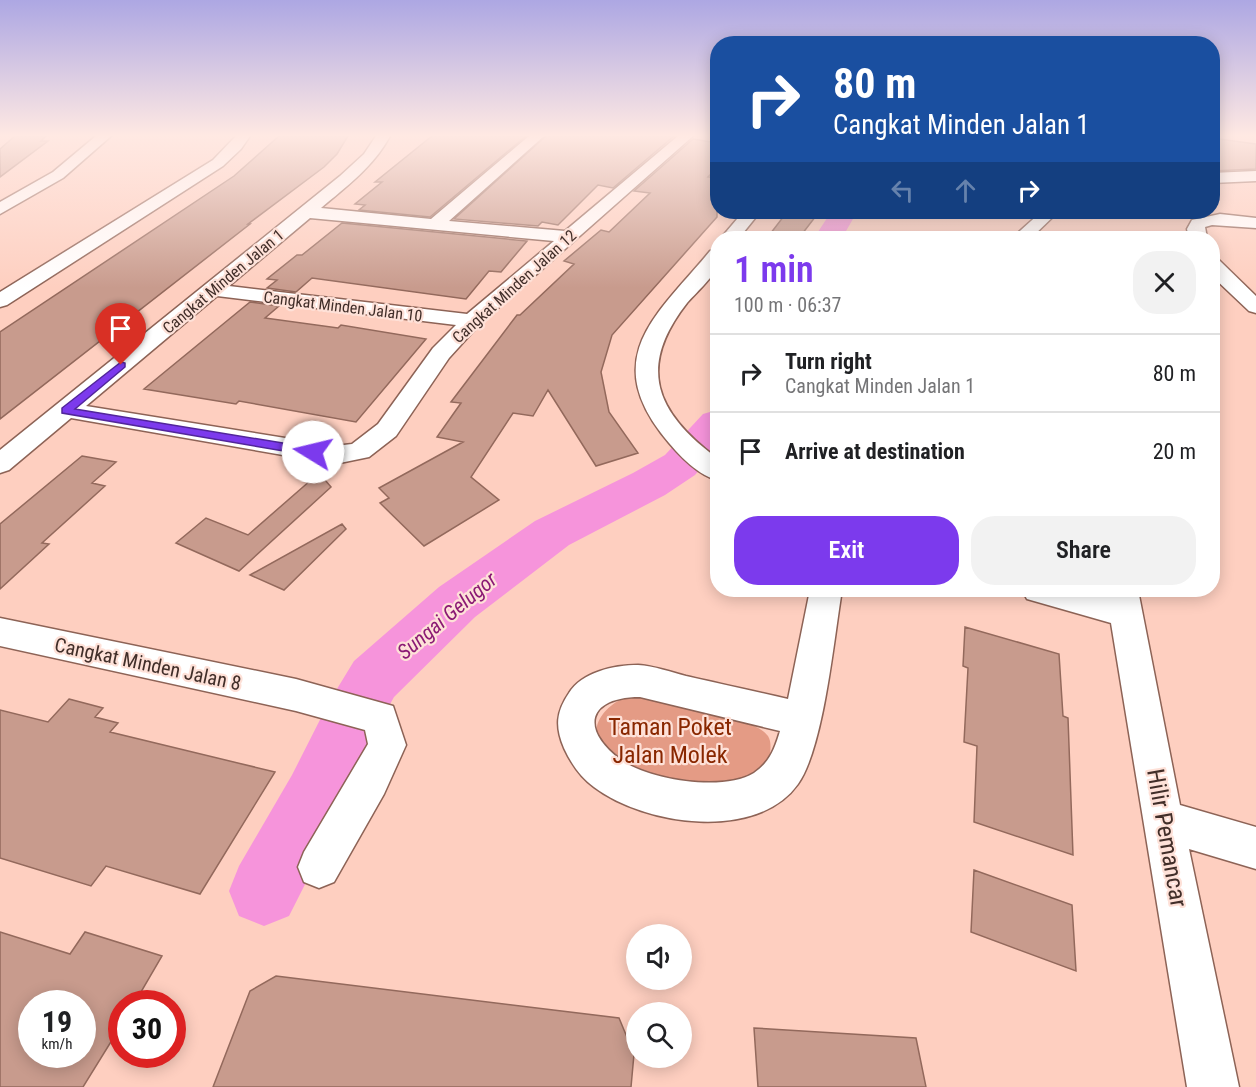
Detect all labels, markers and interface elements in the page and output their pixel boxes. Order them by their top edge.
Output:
text: 80 m [833,59,916,108]
icon: right [734,60,812,138]
text: Cangkat Minden Jalan 1 [833,109,1090,141]
icon: left [886,174,919,207]
icon: ahead [949,174,982,207]
icon: right [1012,174,1045,207]
street label: Cangkat Minden Jalan 1 [159,225,288,338]
street label: Cangkat Minden Jalan 12 [449,226,580,347]
text: 1 min [734,249,814,291]
button: close [1133,251,1196,314]
street label: Cangkat Minden Jalan 10 [262,287,423,326]
text: 100 m · 06:37 [734,293,841,317]
pin [95,303,146,365]
icon: arrive [104,312,137,345]
text: Turn right [785,349,872,374]
icon: right [734,357,767,390]
text: 80 m [1153,361,1196,386]
text: Cangkat Minden Jalan 1 [785,374,975,398]
position arrow [281,420,345,484]
icon: arrive [734,435,767,468]
text: Arrive at destination [785,439,965,464]
text: 20 m [1153,439,1196,464]
button: Exit [734,516,959,585]
button: Share [971,516,1196,585]
water label: Sungai Gelugor [393,567,502,664]
street label: Cangkat Minden Jalan 8 [53,632,243,696]
park label: Taman Poket Jalan Molek [608,713,732,769]
street label: Hilir Pemancar [1141,767,1193,909]
map controls [626,924,692,1068]
button: sound [626,924,692,990]
speed limit sign: 30 [108,990,186,1068]
button: search [626,1002,692,1068]
text: 19 [42,1004,72,1039]
text: km/h [42,1035,72,1053]

